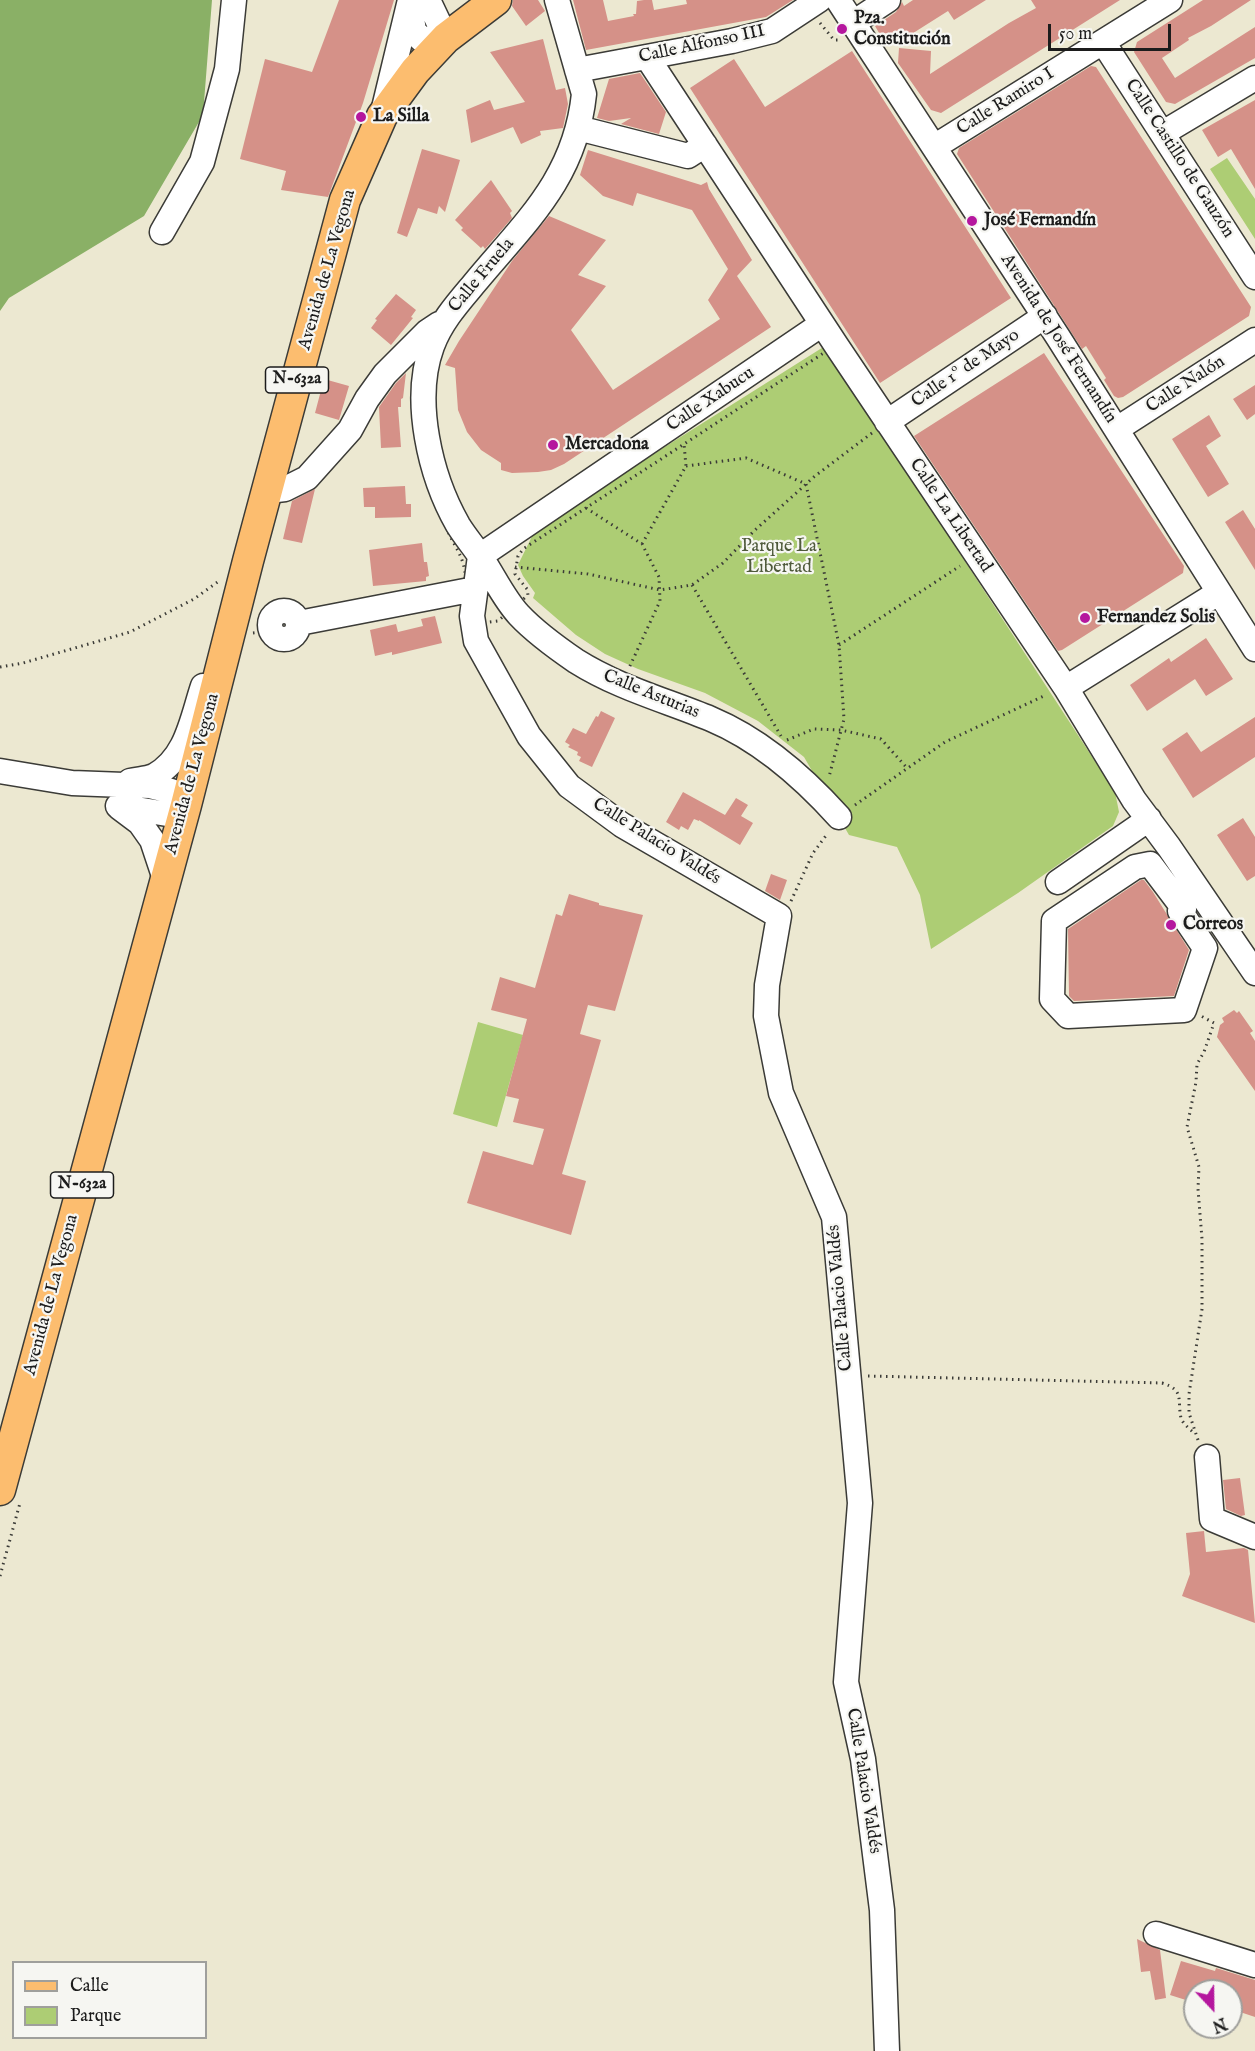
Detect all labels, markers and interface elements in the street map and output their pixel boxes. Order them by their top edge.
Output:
place label: Pza. Constitución [854,8,951,50]
scale bar [1051,12,1174,50]
street label: Calle Alfonso III [637,21,767,69]
marker: Pza. Constitución [835,22,849,36]
text: 50 m [1059,23,1092,46]
street label: Calle Ramiro I [953,64,1059,140]
street label: Calle Castillo de Gauzón [1120,76,1238,242]
place label: La Silla [373,106,429,128]
marker: La Silla [354,110,368,124]
street label: Avenida de La Vegona [295,187,361,353]
place label: José Fernandín [984,210,1096,232]
marker: José Fernandín [965,214,979,228]
street label: Calle Fruela [445,234,519,318]
street label: Avenida de José Fernandín [995,250,1121,428]
street label: Calle 1º de Mayo [908,325,1024,413]
street label: Calle Nalón [1143,352,1229,418]
street label: Calle Xabucu [663,363,759,437]
road number: N-632a [266,367,328,393]
place label: Mercadona [565,434,649,456]
marker: Mercadona [546,438,560,452]
street label: Calle La Libertad [904,455,996,577]
park label: Parque La Libertad [741,536,817,578]
place label: Fernandez Solis [1097,607,1215,629]
marker: Fernandez Solis [1078,611,1092,625]
street label: Calle Asturias [600,666,702,724]
street label: Avenida de La Vegona [161,691,225,857]
street label: Calle Palacio Valdés [588,794,724,890]
place label: Correos [1183,914,1243,936]
marker: Correos [1164,918,1178,932]
road number: N-632a [50,1172,113,1198]
street label: Avenida de La Vegona [20,1212,84,1378]
street label: Calle Palacio Valdés [824,1224,858,1372]
street label: Calle Palacio Valdés [841,1707,885,1855]
legend [12,1961,207,2039]
text: Calle [70,1975,109,1998]
north arrow [1183,1979,1243,2039]
text: Parque [70,2005,121,2028]
text: N [1209,2012,1229,2036]

